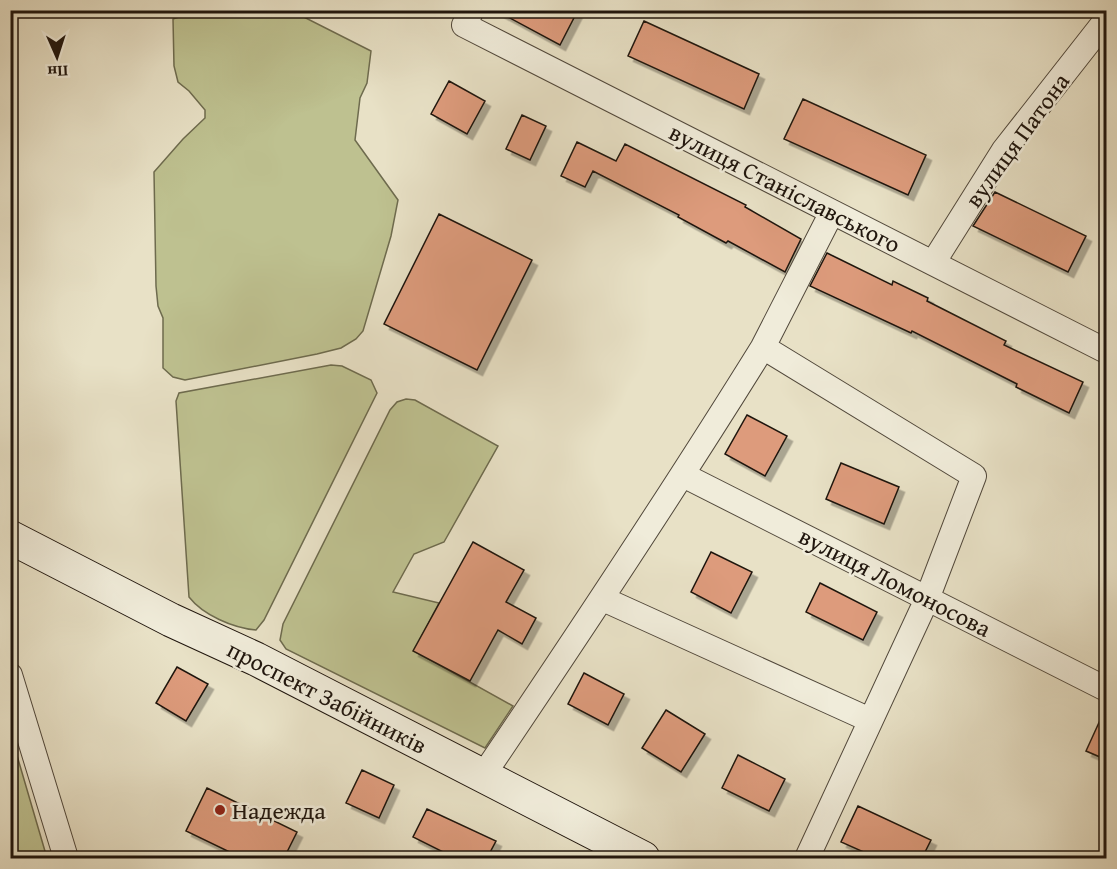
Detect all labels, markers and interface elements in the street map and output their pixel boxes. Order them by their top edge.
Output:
north arrow [27,27,87,87]
text: Пн [47,59,69,85]
street label: вулиця Патона [956,65,1078,214]
street label: вулиця Станіславського [663,114,907,262]
street label: вулиця Ломоносова [793,518,998,646]
street label: проспект Забійників [221,631,433,763]
place label: Надежда [232,793,326,828]
marker: Надежда [213,803,227,817]

